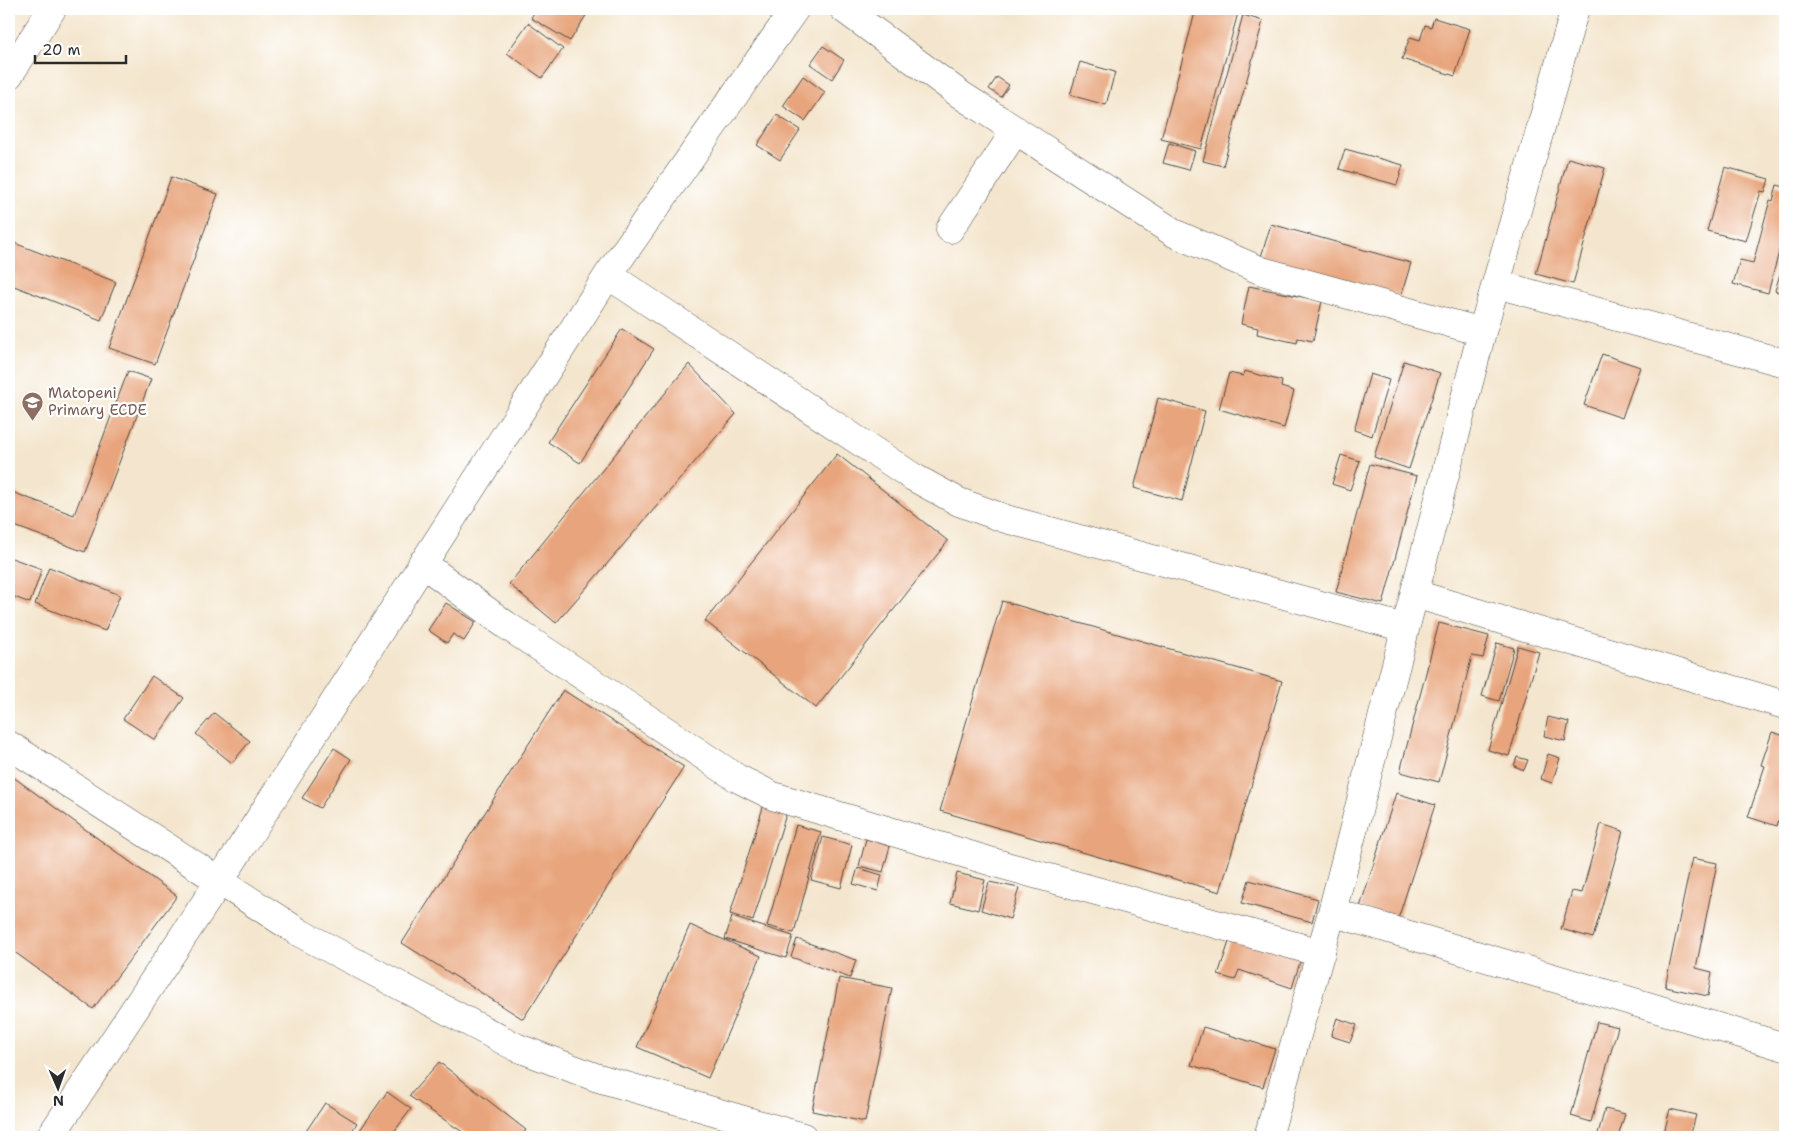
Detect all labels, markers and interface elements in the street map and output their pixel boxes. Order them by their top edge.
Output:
scale bar [35,32,126,64]
text: 20 m [42,40,81,60]
place label: Matopeni Primary ECDE [48,383,147,420]
school or university icon: Matopeni Primary ECDE [20,390,44,421]
north arrow [32,1064,82,1114]
text: N [53,1092,64,1110]

